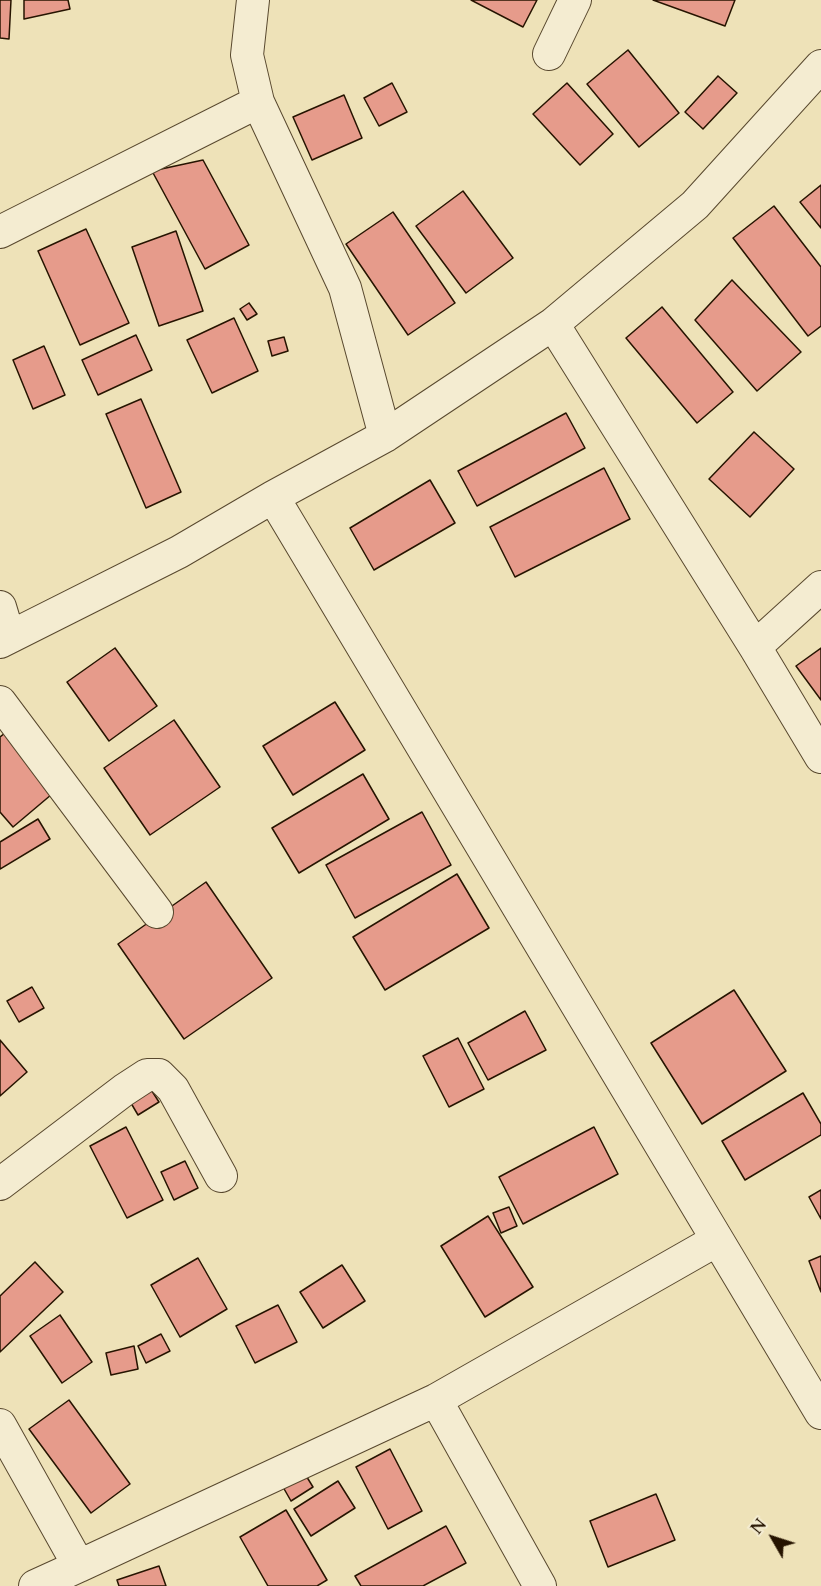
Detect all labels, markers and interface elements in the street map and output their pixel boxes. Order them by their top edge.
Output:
north arrow [743,1508,803,1568]
text: N [746,1514,772,1539]

